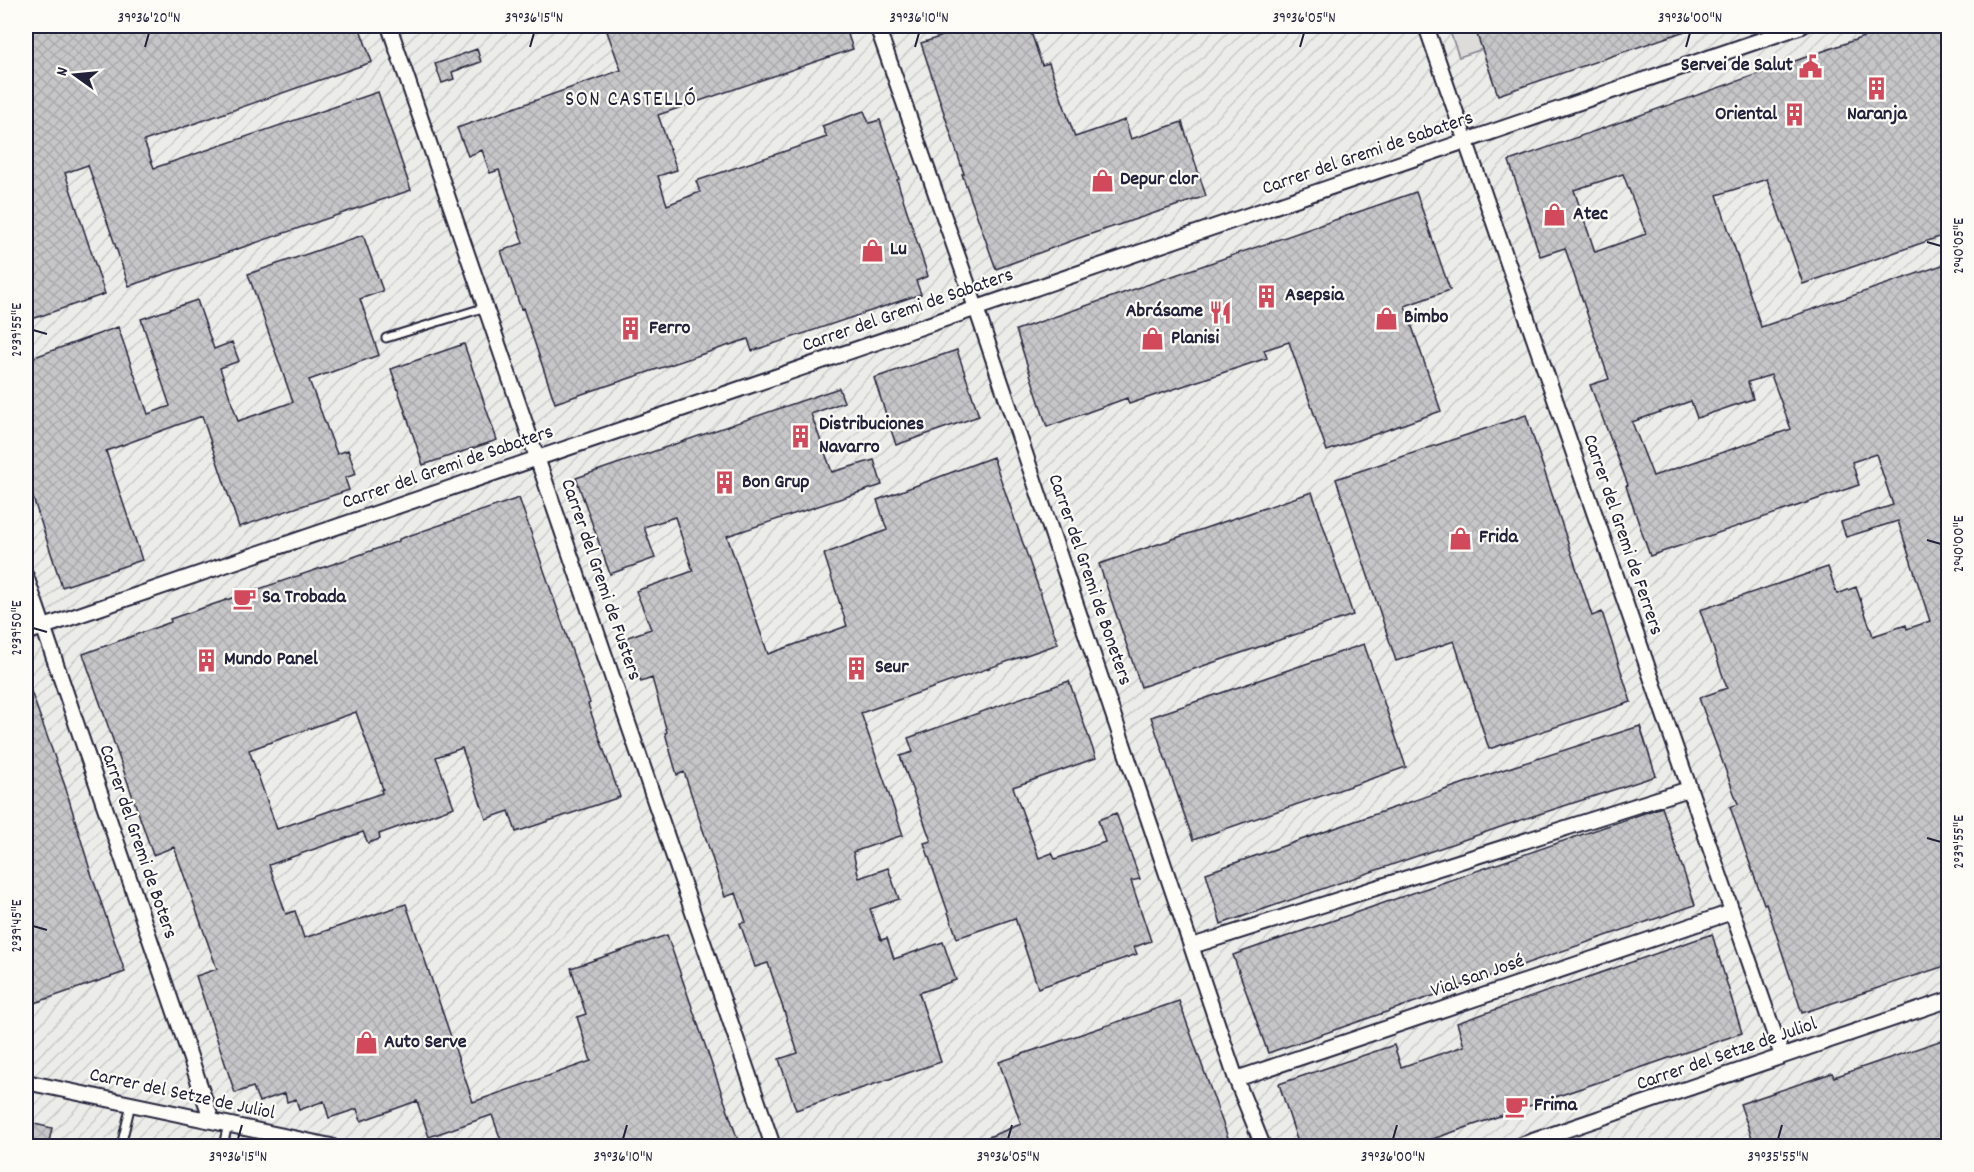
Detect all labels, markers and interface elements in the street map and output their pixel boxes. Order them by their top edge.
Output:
text: 39°36'20"N [118,8,180,30]
text: 39°36'15"N [505,8,563,30]
text: 39°36'10"N [889,8,949,30]
text: 39°36'05"N [1272,8,1336,30]
text: 39°36'00"N [1658,8,1722,30]
north arrow [45,45,105,105]
place label: Servei de Salut [1681,52,1794,80]
public building icon: Servei de Salut [1798,53,1824,79]
text: N [51,65,75,79]
building icon: Naranja [1864,75,1890,101]
district label: SON CASTELLÓ [565,86,697,116]
place label: Oriental [1715,101,1777,129]
place label: Naranja [1847,101,1908,129]
building icon: Oriental [1782,102,1808,128]
street label: Carrer del Gremi de Sabaters [1259,105,1477,203]
place label: Depur clor [1120,166,1199,194]
shop icon: Depur clor [1089,167,1115,193]
place label: Atec [1573,201,1608,229]
shop icon: Atec [1542,202,1568,228]
text: 2°40'05"E [1949,218,1971,274]
place label: Lu [890,236,907,264]
shop icon: Lu [859,237,885,263]
street label: Carrer del Gremi de Sabaters [799,262,1017,360]
place label: Asepsia [1285,282,1344,310]
building icon: Asepsia [1254,283,1280,309]
place label: Abrásame [1126,298,1203,326]
restaurant icon: Abrásame [1208,299,1234,325]
text: 2°39'55"E [7,303,29,357]
place label: Bimbo [1404,304,1449,332]
shop icon: Bimbo [1373,305,1399,331]
place label: Ferro [649,315,691,343]
building icon: Ferro [618,316,644,342]
place label: Planisi [1171,325,1220,353]
shop icon: Planisi [1140,326,1166,352]
place label: Distribuciones Navarro [819,411,924,462]
street label: Carrer del Gremi de Sabaters [339,419,557,517]
building icon: Distribuciones Navarro [788,424,814,450]
street label: Carrer del Gremi de Ferrers [1574,431,1670,639]
place label: Bon Grup [742,469,810,497]
building icon: Bon Grup [711,470,737,496]
street label: Carrer del Gremi de Boneters [1040,471,1138,689]
street label: Carrer del Gremi de Fusters [552,475,648,685]
text: 2°40'00"E [1949,515,1971,573]
place label: Frida [1479,524,1518,552]
shop icon: Frida [1448,525,1474,551]
place label: Sa Trobada [262,584,347,612]
cafe icon: Sa Trobada [231,585,257,611]
text: 2°39'50"E [7,600,29,656]
place label: Mundo Panel [224,646,318,674]
building icon: Mundo Panel [193,647,219,673]
place label: Seur [875,654,909,682]
building icon: Seur [844,655,870,681]
street label: Carrer del Gremi de Boters [91,741,183,943]
text: 2°39'55"E [1949,815,1971,869]
text: 2°39'45"E [7,899,29,953]
street label: Vial San José [1427,948,1529,1006]
street label: Carrer del Setze de Juliol [1633,1011,1821,1099]
place label: Auto Serve [384,1029,467,1057]
shop icon: Auto Serve [353,1030,379,1056]
street label: Carrer del Setze de Juliol [87,1062,278,1128]
place label: Frima [1534,1092,1578,1120]
cafe icon: Frima [1503,1093,1529,1119]
text: 39°36'15"N [209,1147,267,1169]
text: 39°36'10"N [593,1147,653,1169]
text: 39°36'05"N [976,1147,1040,1169]
text: 39°36'00"N [1361,1147,1425,1169]
text: 39°35'55"N [1747,1147,1809,1169]

